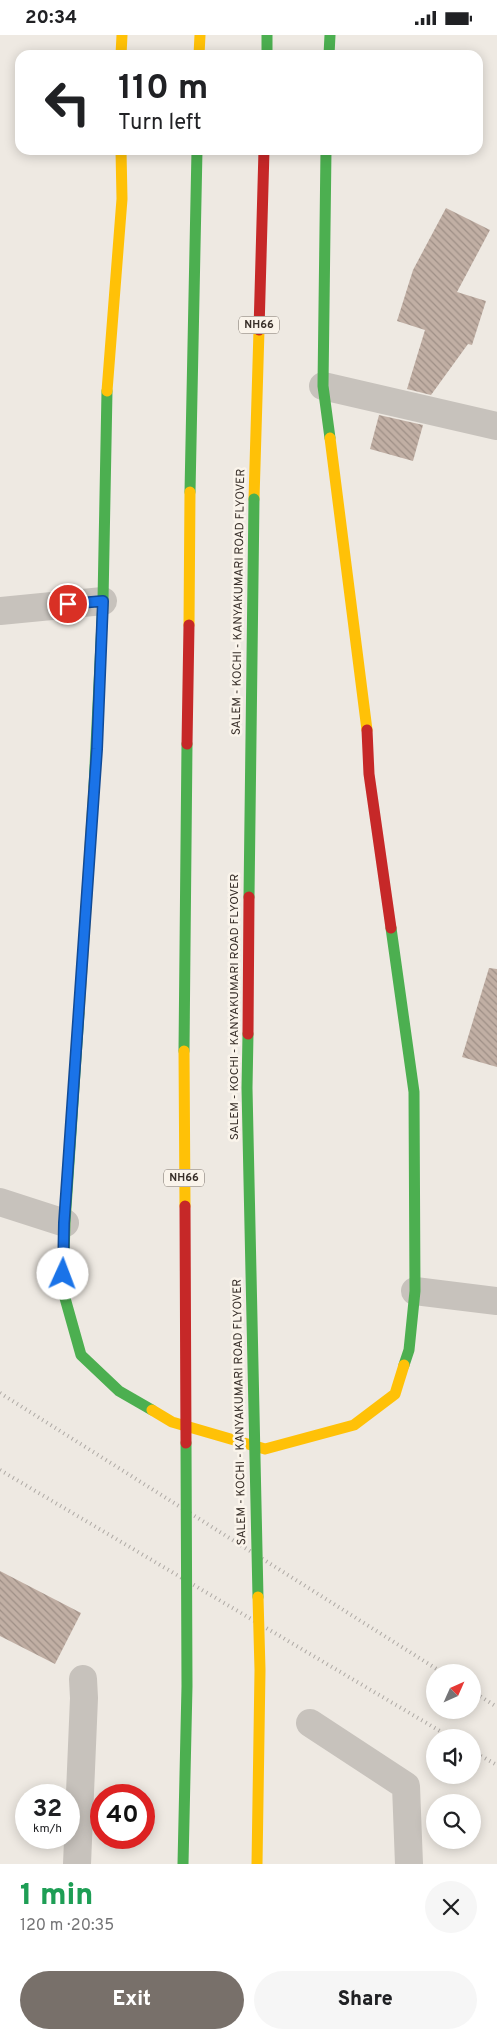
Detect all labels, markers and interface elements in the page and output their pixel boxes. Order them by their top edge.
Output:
text: 20:34 [25,6,77,30]
text: 110 m [118,67,208,111]
icon: left [35,70,100,135]
text: Turn left [118,110,201,137]
road number: NH66 [239,317,279,333]
street label: SALEM - KOCHI - KANYAKUMARI ROAD FLYOVER [229,469,249,735]
pin [47,583,89,625]
icon: arrive [54,590,82,618]
street label: SALEM - KOCHI - KANYAKUMARI ROAD FLYOVER [227,874,243,1140]
road number: NH66 [164,1169,204,1187]
position arrow [36,1247,88,1299]
street label: SALEM - KOCHI - KANYAKUMARI ROAD FLYOVER [230,1279,250,1545]
north arrow [426,1664,481,1719]
map controls [426,1664,481,1849]
button: sound [426,1729,481,1784]
speed limit sign: 40 [90,1784,155,1849]
text: 32 [33,1794,62,1826]
button: search [426,1794,481,1849]
text: km/h [33,1821,62,1837]
text: 1 min [20,1878,93,1915]
button: close [425,1881,477,1933]
text: 120 m · 20:35 [20,1916,114,1936]
button: Exit [20,1971,244,2029]
button: Share [254,1971,477,2029]

